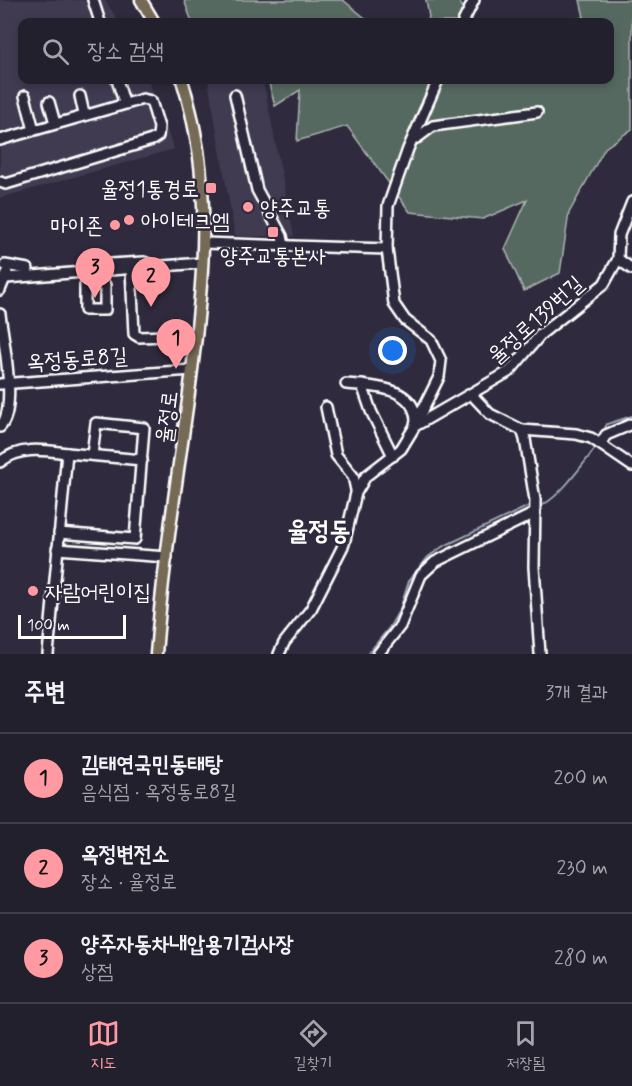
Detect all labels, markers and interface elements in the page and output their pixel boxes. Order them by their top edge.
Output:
search box [18,18,614,84]
icon: search [39,35,72,68]
text: 장소 검색 [87,38,164,66]
place label: 율정1통경로 [101,176,199,204]
marker: 율정1통경로 [204,181,218,195]
place label: 양주교통 [260,195,331,223]
marker: 양주교통 [241,200,255,214]
place label: 아이테크엠 [141,208,230,236]
place label: 마이존 [50,213,103,241]
marker: 아이테크엠 [122,213,136,227]
marker: 마이존 [108,218,122,232]
marker: 양주교통본사 [266,225,280,239]
place label: 양주교통본사 [220,243,326,271]
pin: 3 [76,248,115,298]
pin: 2 [132,258,170,307]
street label: 율정로139번길 [483,270,590,371]
pin: 1 [156,320,195,369]
your location [378,336,407,365]
street label: 옥정동로8길 [26,342,129,377]
street label: 율정로 [151,389,185,445]
district label: 율정동 [288,515,350,549]
place label: 자람어린이집 [45,579,151,607]
marker: 자람어린이집 [26,584,40,598]
scale bar [18,612,126,640]
text: 100 m [27,615,70,636]
text: 주변 [24,676,66,710]
text: 3개 결과 [545,680,608,707]
text: 김태연국민동태탕 [81,751,223,779]
text: 1 [39,765,48,792]
text: 200 m [553,765,608,792]
text: 음식점 · 옥정동로8길 [81,779,236,806]
text: 옥정변전소 [81,841,170,869]
text: 2 [39,855,48,882]
text: 230 m [556,855,608,882]
text: 장소 · 율정로 [81,869,177,896]
text: 양주자동차내압용기검사장 [81,931,293,959]
text: 3 [39,945,48,972]
text: 280 m [554,945,608,972]
text: 상점 [81,959,113,986]
tab: 지도 [87,1017,120,1074]
tab: 길찾기 [294,1017,332,1074]
tab: 저장됨 [506,1017,545,1074]

